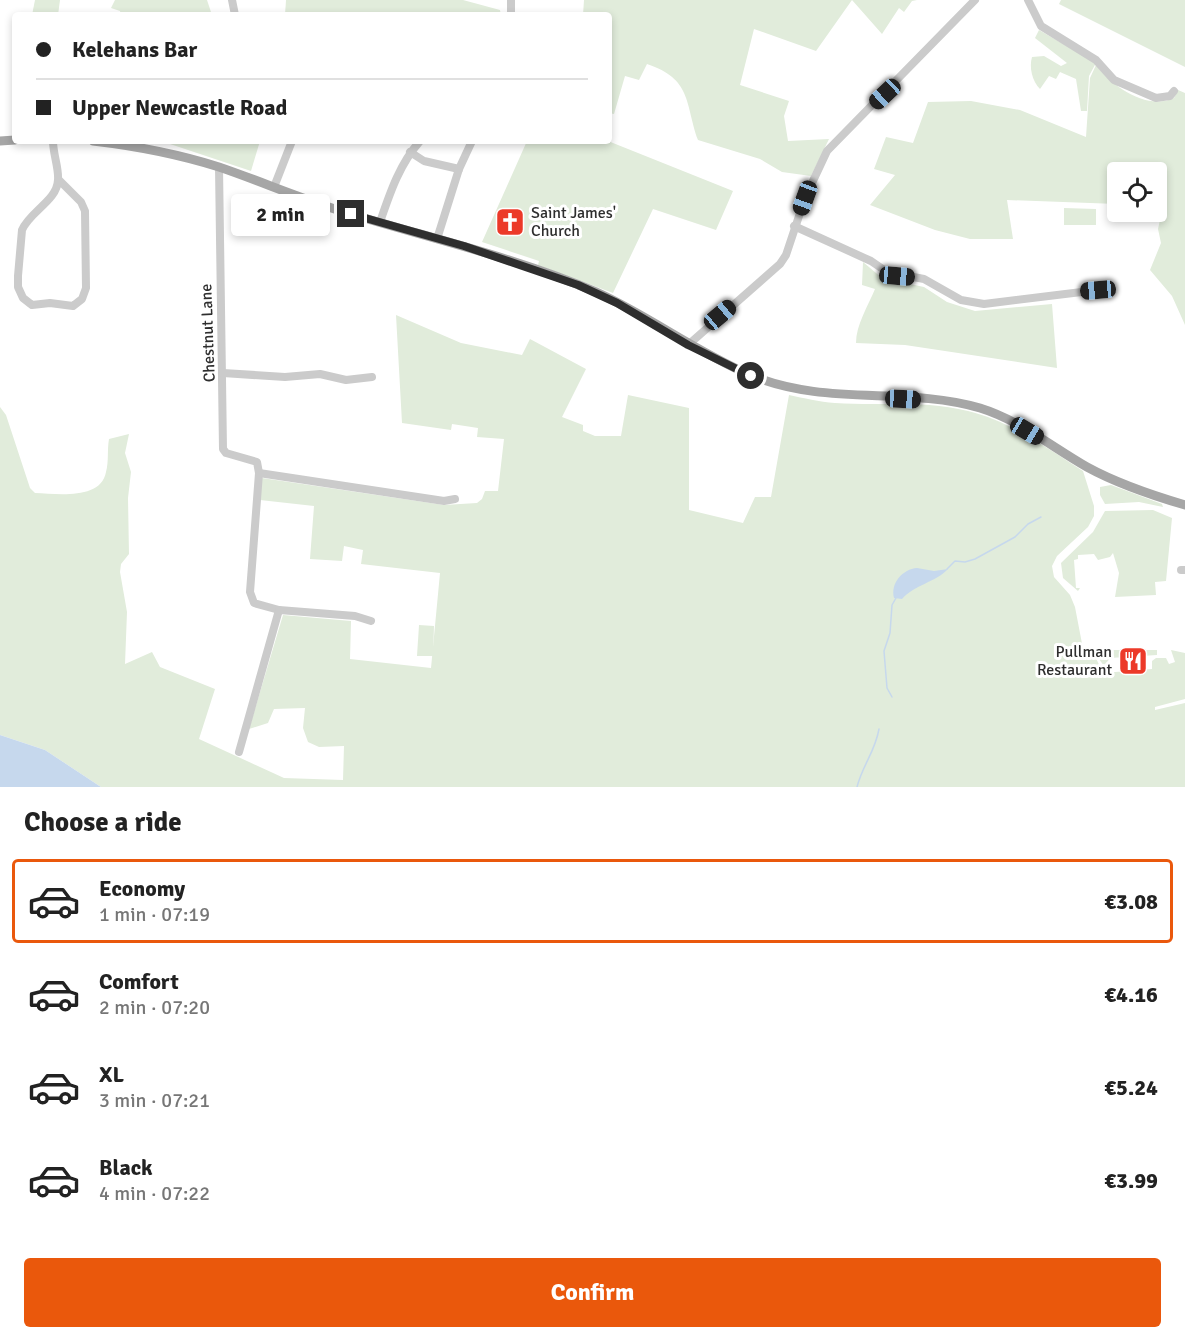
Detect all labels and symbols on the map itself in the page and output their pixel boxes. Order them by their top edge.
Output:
car [866,75,904,113]
car [790,178,820,218]
callout: 2 min [231,193,330,235]
route end [337,200,364,227]
place label: Saint James' Church [531,203,616,241]
church icon: Saint James' Church [494,206,526,238]
car [878,265,916,287]
car [1079,279,1117,301]
street label: Chestnut Lane [196,283,220,383]
car [700,297,740,333]
route start [737,362,764,389]
car [885,389,921,409]
car [1007,414,1047,448]
place label: Pullman Restaurant [1037,642,1112,680]
restaurant icon: Pullman Restaurant [1117,645,1149,677]

